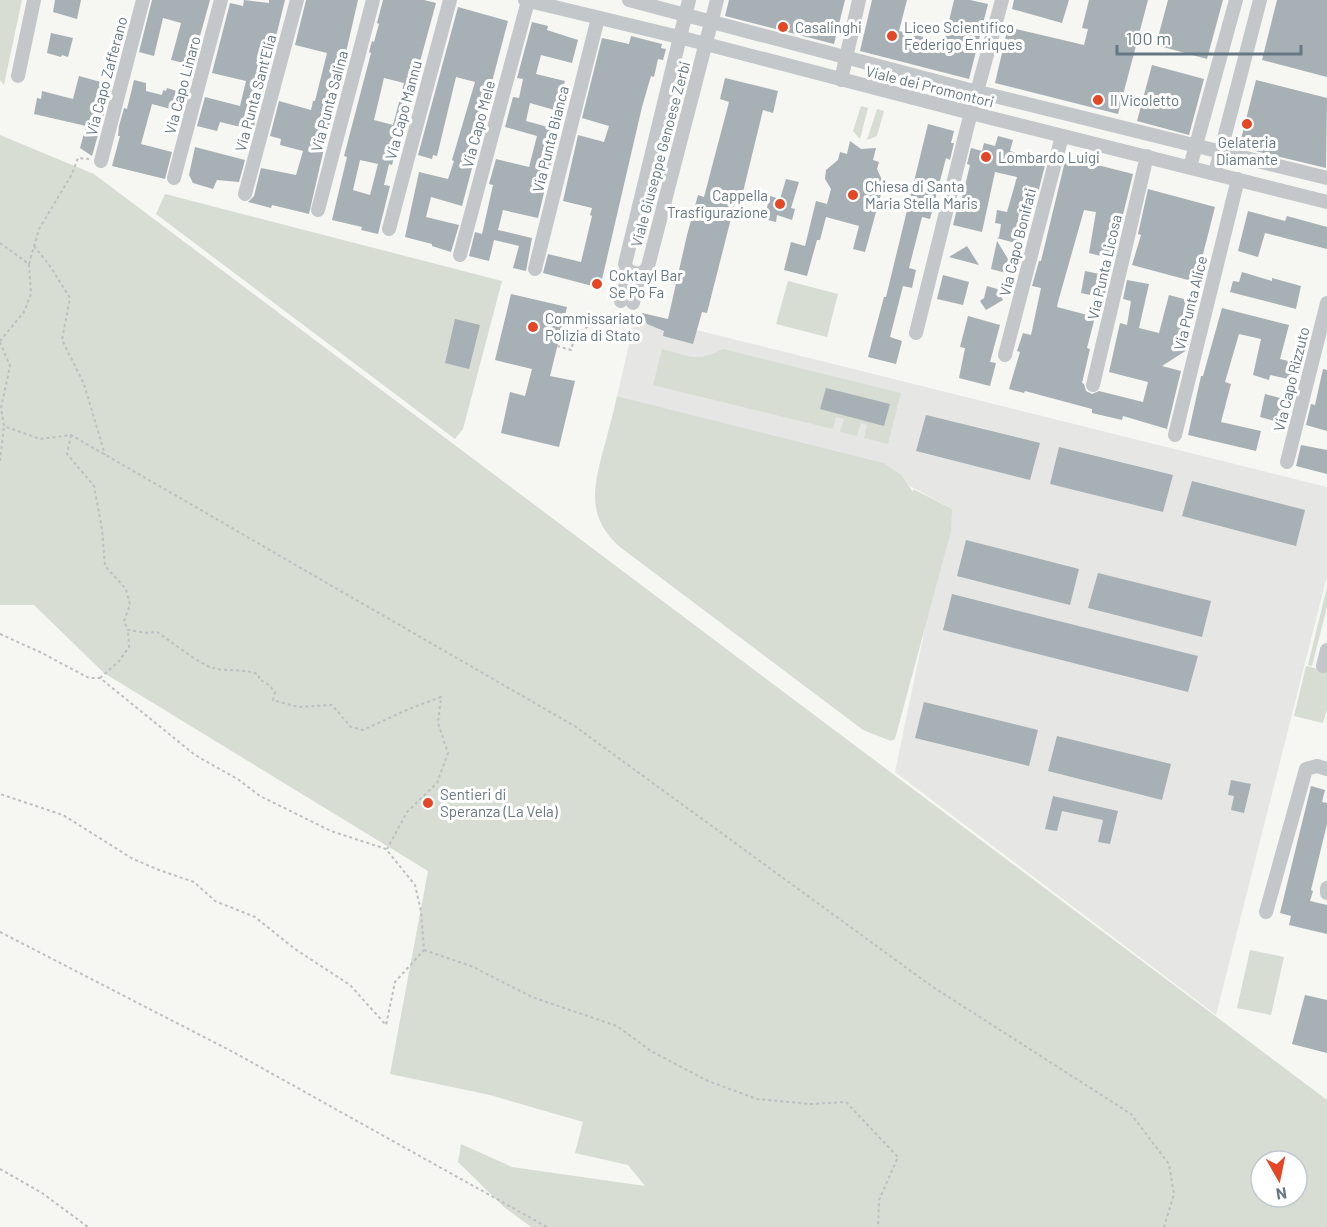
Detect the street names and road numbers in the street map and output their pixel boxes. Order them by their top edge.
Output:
street label: Via Capo Zafferano [81,15,131,137]
street label: Via Punta Sant'Elia [231,33,279,153]
street label: Via Capo Linaro [160,34,204,136]
street label: Via Punta Salina [307,48,351,154]
street label: Via Capo Mannu [381,58,425,162]
street label: Viale Giuseppe Genoese Zerbi [627,59,693,249]
street label: Viale dei Promontori [864,61,996,111]
street label: Via Capo Mele [458,78,498,170]
street label: Via Punta Bianca [528,84,572,194]
street label: Via Capo Bonifati [995,186,1039,298]
street label: Via Punta Licosa [1083,213,1125,321]
street label: Via Punta Alice [1170,254,1210,352]
street label: Via Capo Rizzuto [1269,325,1313,433]

